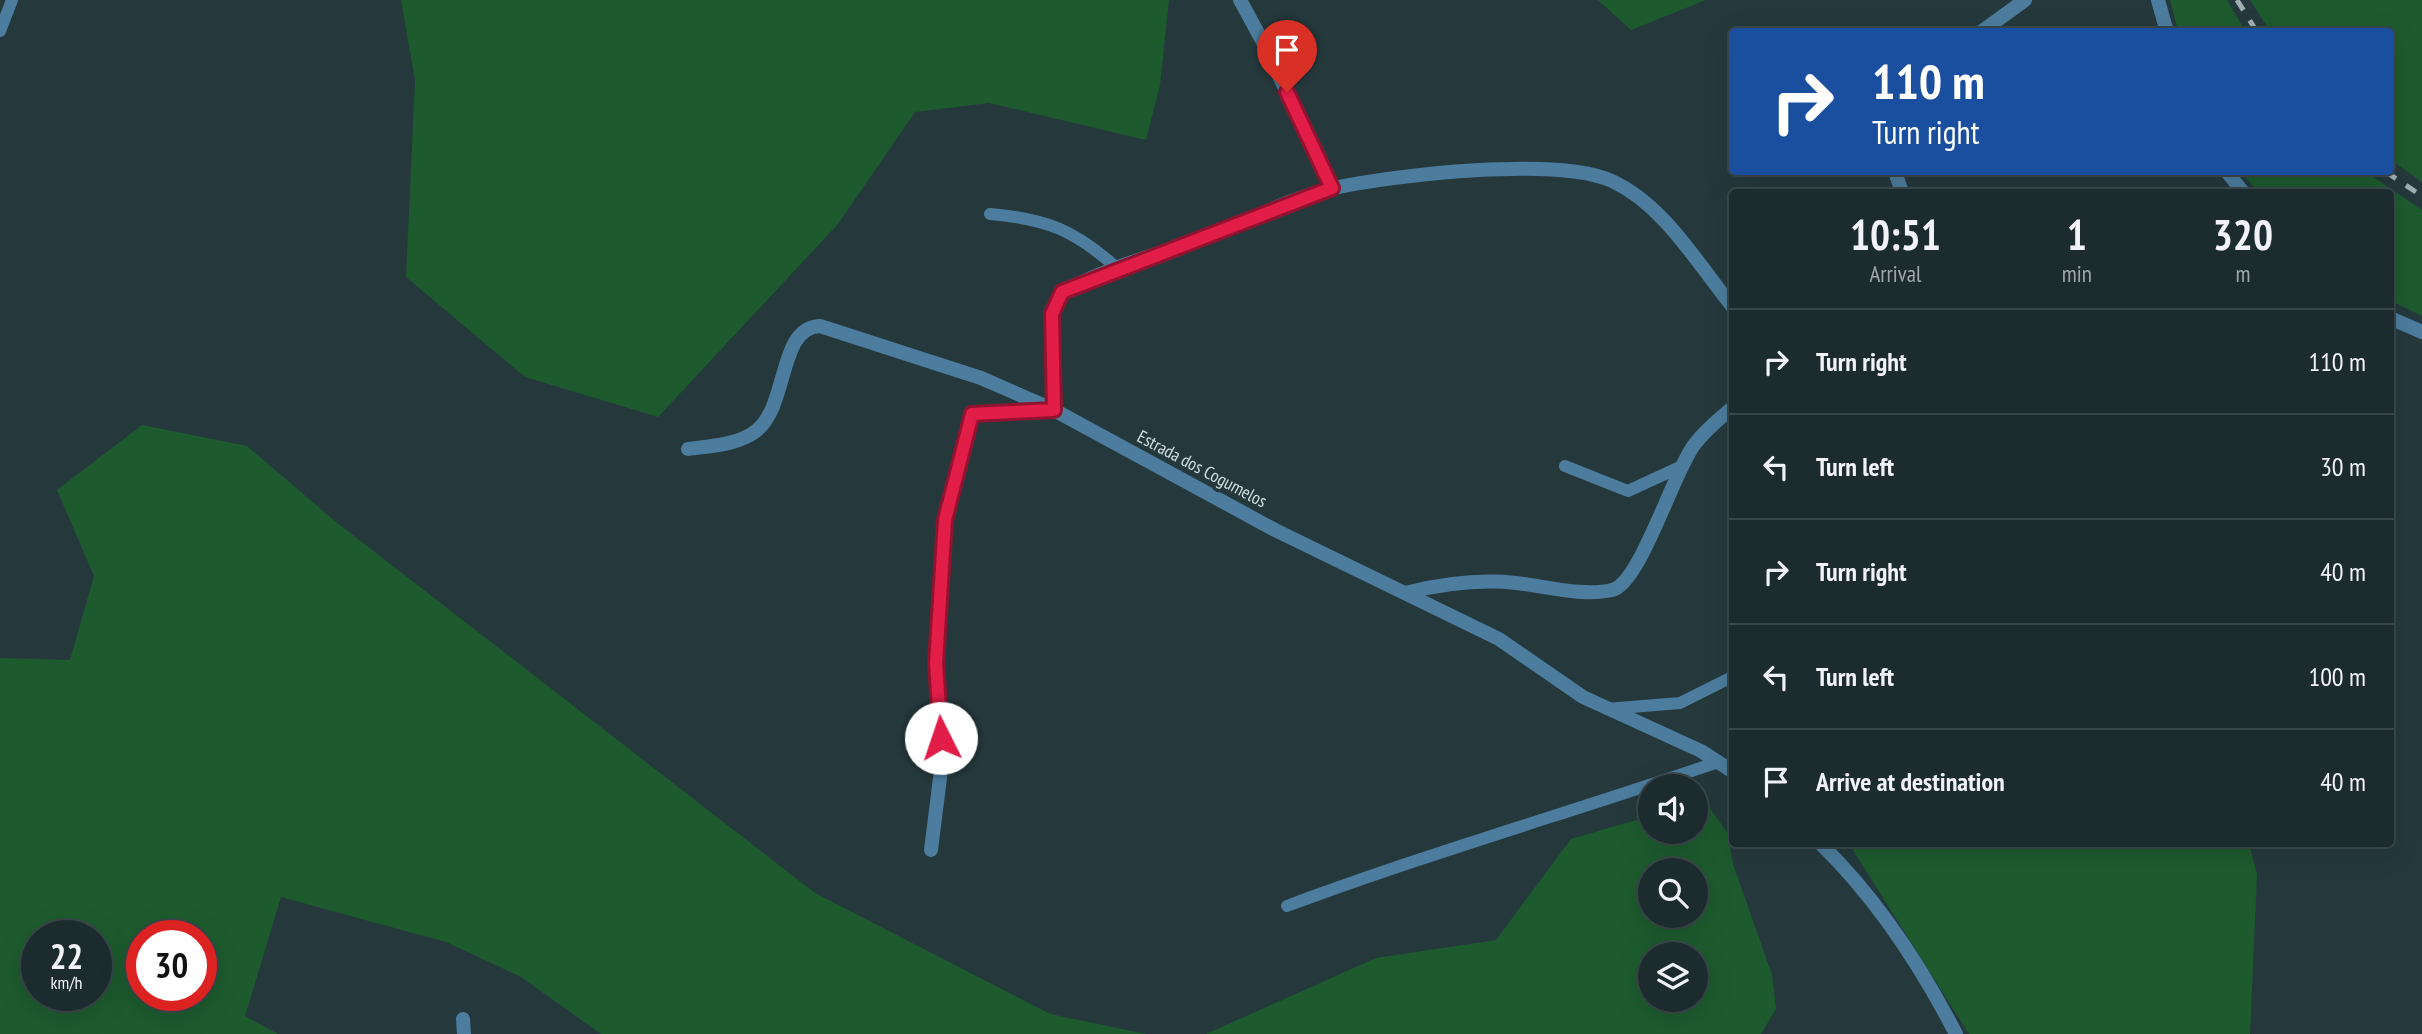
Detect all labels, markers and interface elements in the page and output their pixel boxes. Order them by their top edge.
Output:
pin [1257,20,1317,92]
icon: arrive [1268,31,1306,69]
text: 110 m [1872,49,1985,113]
icon: right [1757,56,1848,147]
text: Turn right [1872,111,1980,153]
text: 10:51 [1850,207,1941,262]
text: 1 [2067,207,2087,262]
text: 320 [2213,207,2273,262]
text: Arrival [1869,259,1921,288]
text: min [2062,259,2092,288]
text: m [2235,259,2250,288]
icon: right [1757,343,1795,381]
text: Turn right [1816,345,1907,378]
text: 110 m [2308,345,2366,378]
street label: Estrada dos Cogumelos [1133,425,1271,512]
icon: left [1757,448,1795,486]
text: Turn left [1816,450,1894,483]
text: 30 m [2320,450,2366,483]
icon: right [1757,553,1795,591]
text: Turn right [1816,555,1907,588]
text: 40 m [2320,555,2366,588]
icon: left [1757,658,1795,696]
text: Turn left [1816,660,1894,693]
text: 100 m [2308,660,2366,693]
position arrow [904,701,978,775]
icon: arrive [1757,763,1795,801]
text: Arrive at destination [1816,765,2005,798]
text: 40 m [2320,765,2366,798]
map controls [1638,774,1708,1012]
button: sound [1638,774,1708,844]
button: search [1638,858,1708,928]
speed limit sign: 30 [126,920,217,1011]
text: 22 [50,933,83,979]
button: layers [1638,942,1708,1012]
text: km/h [51,971,82,994]

